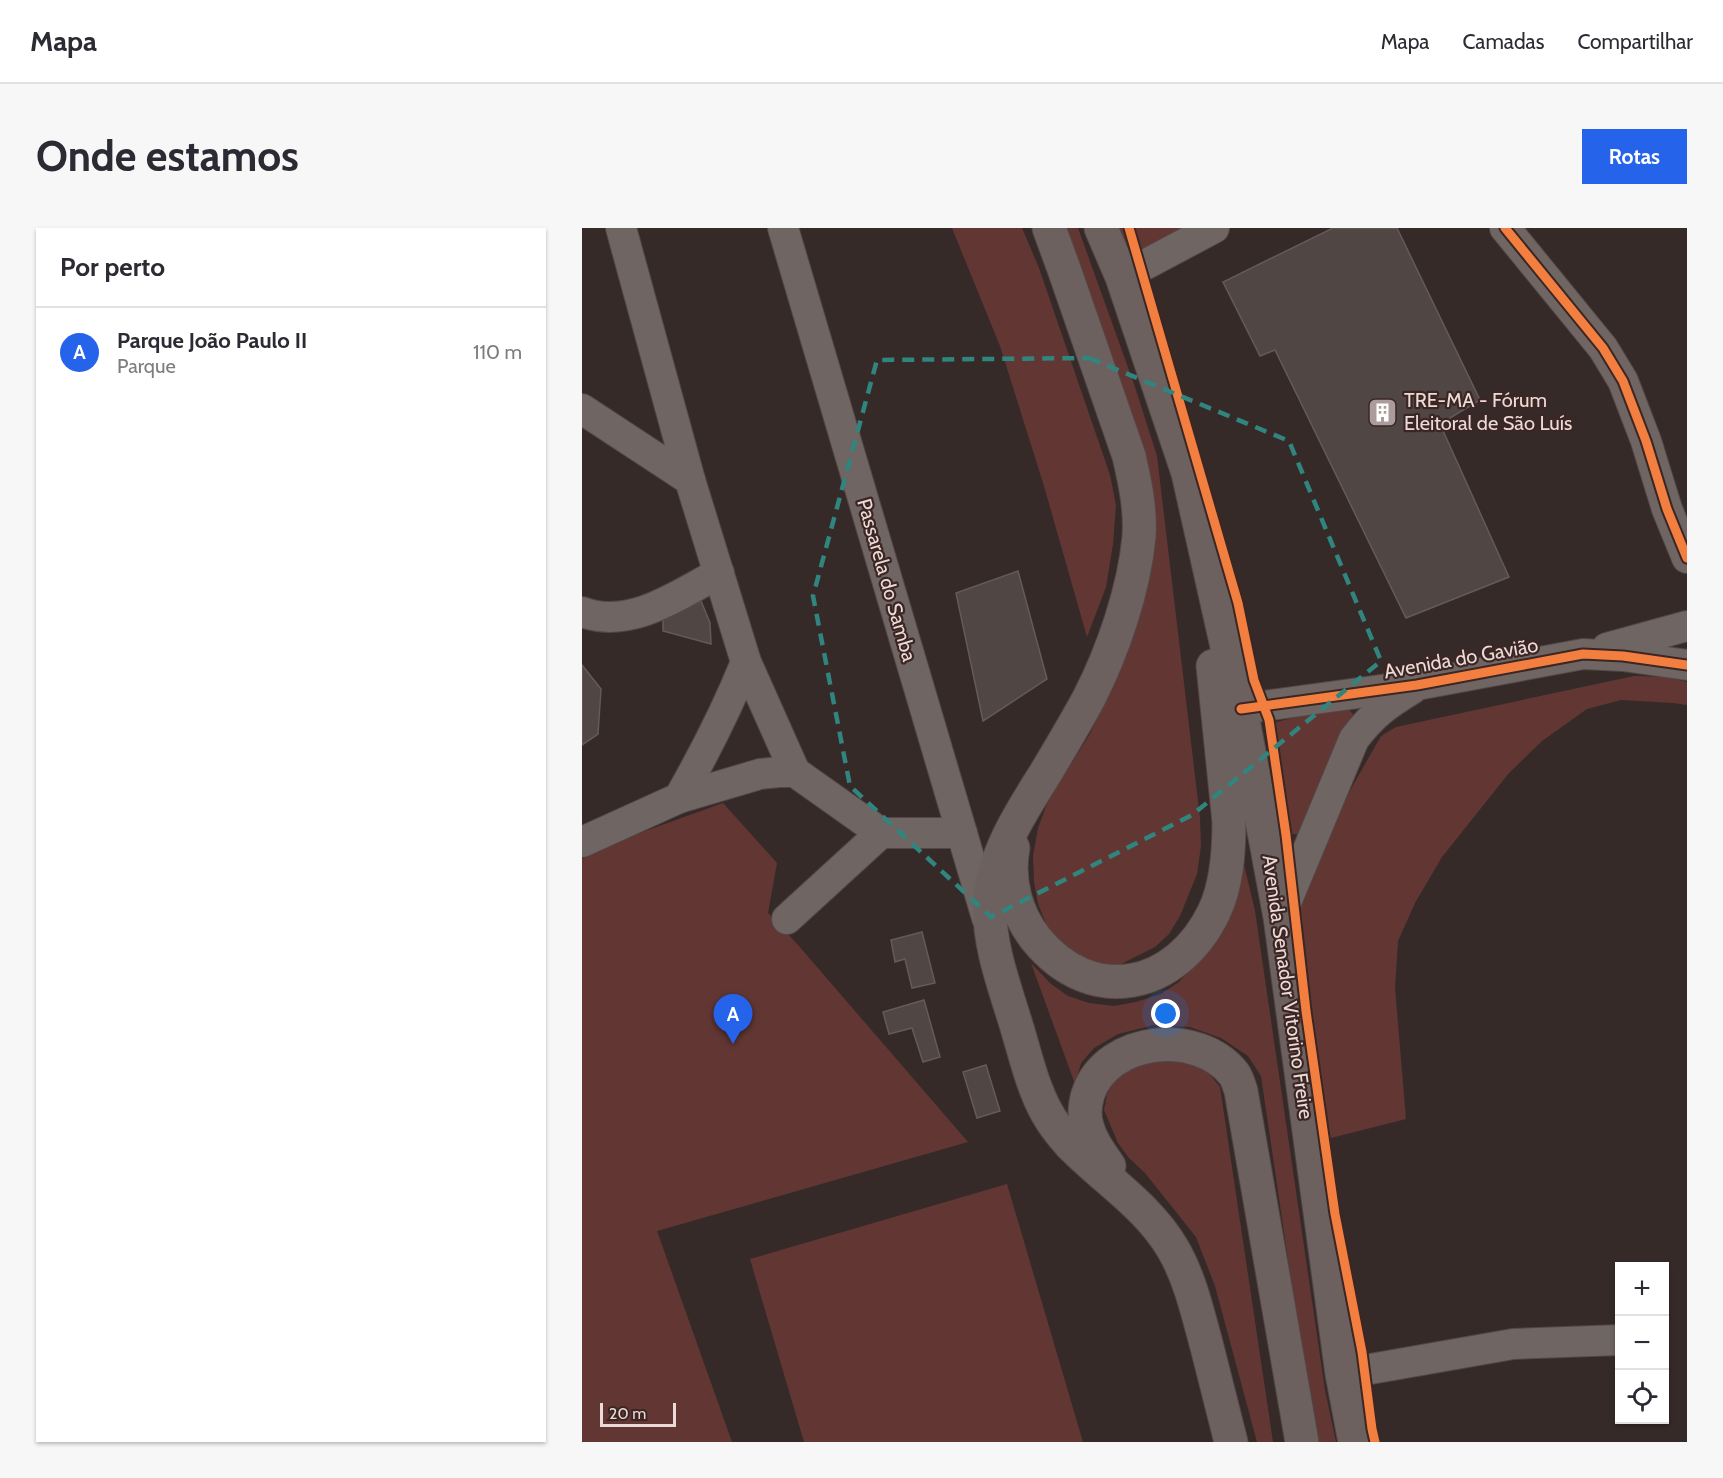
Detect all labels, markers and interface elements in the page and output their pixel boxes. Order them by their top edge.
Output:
text: Mapa [30,24,97,58]
text: Mapa [1381,29,1429,54]
text: Camadas [1462,29,1544,54]
text: Compartilhar [1577,29,1693,54]
button: Rotas [1582,129,1687,184]
text: Onde estamos [36,130,299,182]
text: Por perto [60,251,165,283]
text: Parque João Paulo II [117,327,307,354]
text: A [73,340,86,364]
text: 110 m [473,340,522,364]
text: Parque [117,354,176,378]
place label: TRE-MA - Fórum Eleitoral de São Luís [1404,388,1572,435]
building icon: TRE-MA - Fórum Eleitoral de São Luís [1367,396,1399,428]
street label: Passarela do Samba [852,496,922,665]
street label: Avenida do Gavião [1382,633,1540,683]
street label: Avenida Senador Vitorino Freire [1258,853,1318,1121]
pin: A [714,994,752,1044]
your location [1151,999,1180,1028]
map controls [1615,1262,1669,1424]
button: + [1615,1262,1669,1316]
button: − [1615,1316,1669,1370]
button: locate [1615,1370,1669,1424]
scale bar [600,1400,676,1428]
text: 20 m [609,1404,646,1423]

